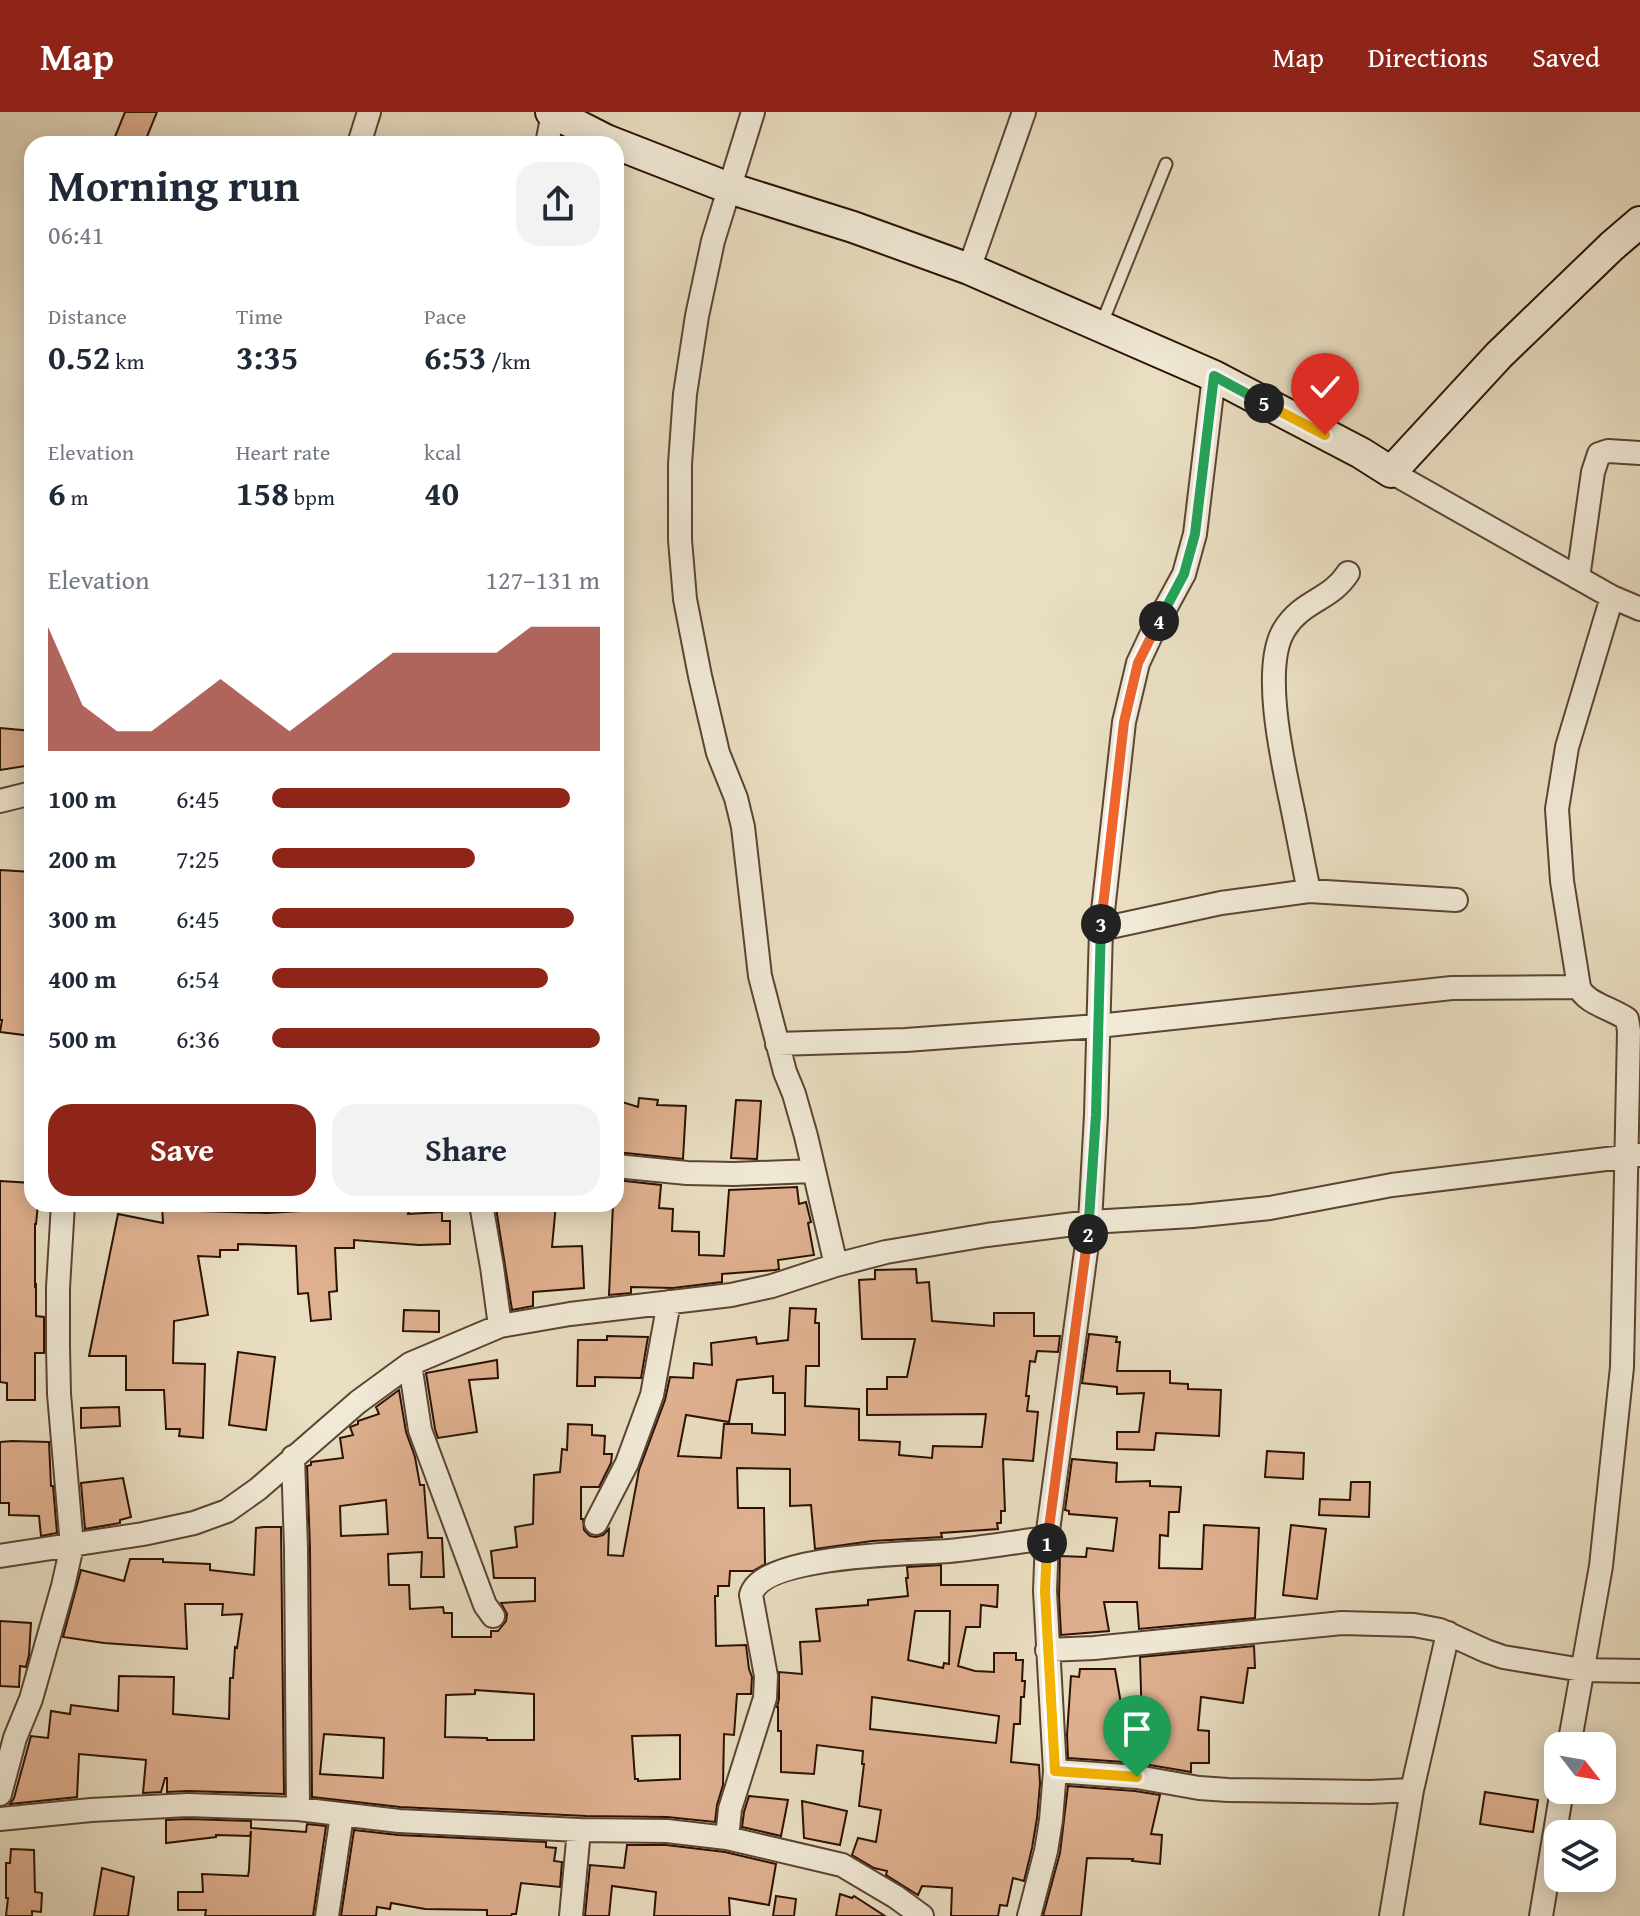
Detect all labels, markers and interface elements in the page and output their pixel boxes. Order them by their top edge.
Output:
text: Map [40,28,114,84]
text: Map [1272,36,1324,77]
text: Directions [1368,36,1488,77]
text: Saved [1532,36,1600,77]
text: Morning run [48,153,299,217]
button: share [516,162,600,246]
text: 06:41 [48,215,104,254]
text: Distance [48,300,127,332]
text: Time [236,300,283,332]
text: Pace [424,300,466,332]
text: 0.52 [48,332,110,381]
text: 3:35 [236,332,298,381]
text: 6:53 [424,332,486,381]
text: km [110,345,144,377]
text: /km [486,345,531,377]
pin [1291,353,1359,435]
icon: check [1303,365,1347,409]
pin: 5 [1244,383,1284,423]
text: 5 [1258,387,1270,419]
text: Elevation [48,436,134,468]
text: Heart rate [236,436,330,468]
text: kcal [424,436,462,468]
text: 6 [48,468,66,517]
text: 158 [236,468,289,517]
text: 40 [424,468,459,517]
text: m [66,481,88,513]
text: bpm [289,481,335,513]
text: Elevation [48,560,150,599]
text: 127–131 m [486,560,600,599]
pin: 4 [1139,601,1179,641]
text: 4 [1153,605,1165,637]
text: 100 m [48,779,116,818]
text: 6:45 [176,779,220,818]
text: 200 m [48,839,116,878]
text: 7:25 [176,839,220,878]
text: 300 m [48,899,116,938]
text: 6:45 [176,899,220,938]
pin: 3 [1081,904,1121,944]
text: 3 [1095,908,1107,940]
text: 400 m [48,959,116,998]
text: 6:54 [176,959,220,998]
text: 500 m [48,1019,116,1058]
text: 6:36 [176,1019,220,1058]
button: Save [48,1104,316,1196]
button: Share [332,1104,600,1196]
pin: 2 [1068,1214,1108,1254]
text: 2 [1082,1218,1094,1250]
pin: 1 [1027,1523,1067,1563]
text: 1 [1041,1527,1053,1559]
pin [1103,1695,1171,1777]
icon: arrive [1115,1707,1159,1751]
north arrow [1544,1732,1616,1804]
map controls [1544,1732,1616,1892]
button: layers [1544,1820,1616,1892]

